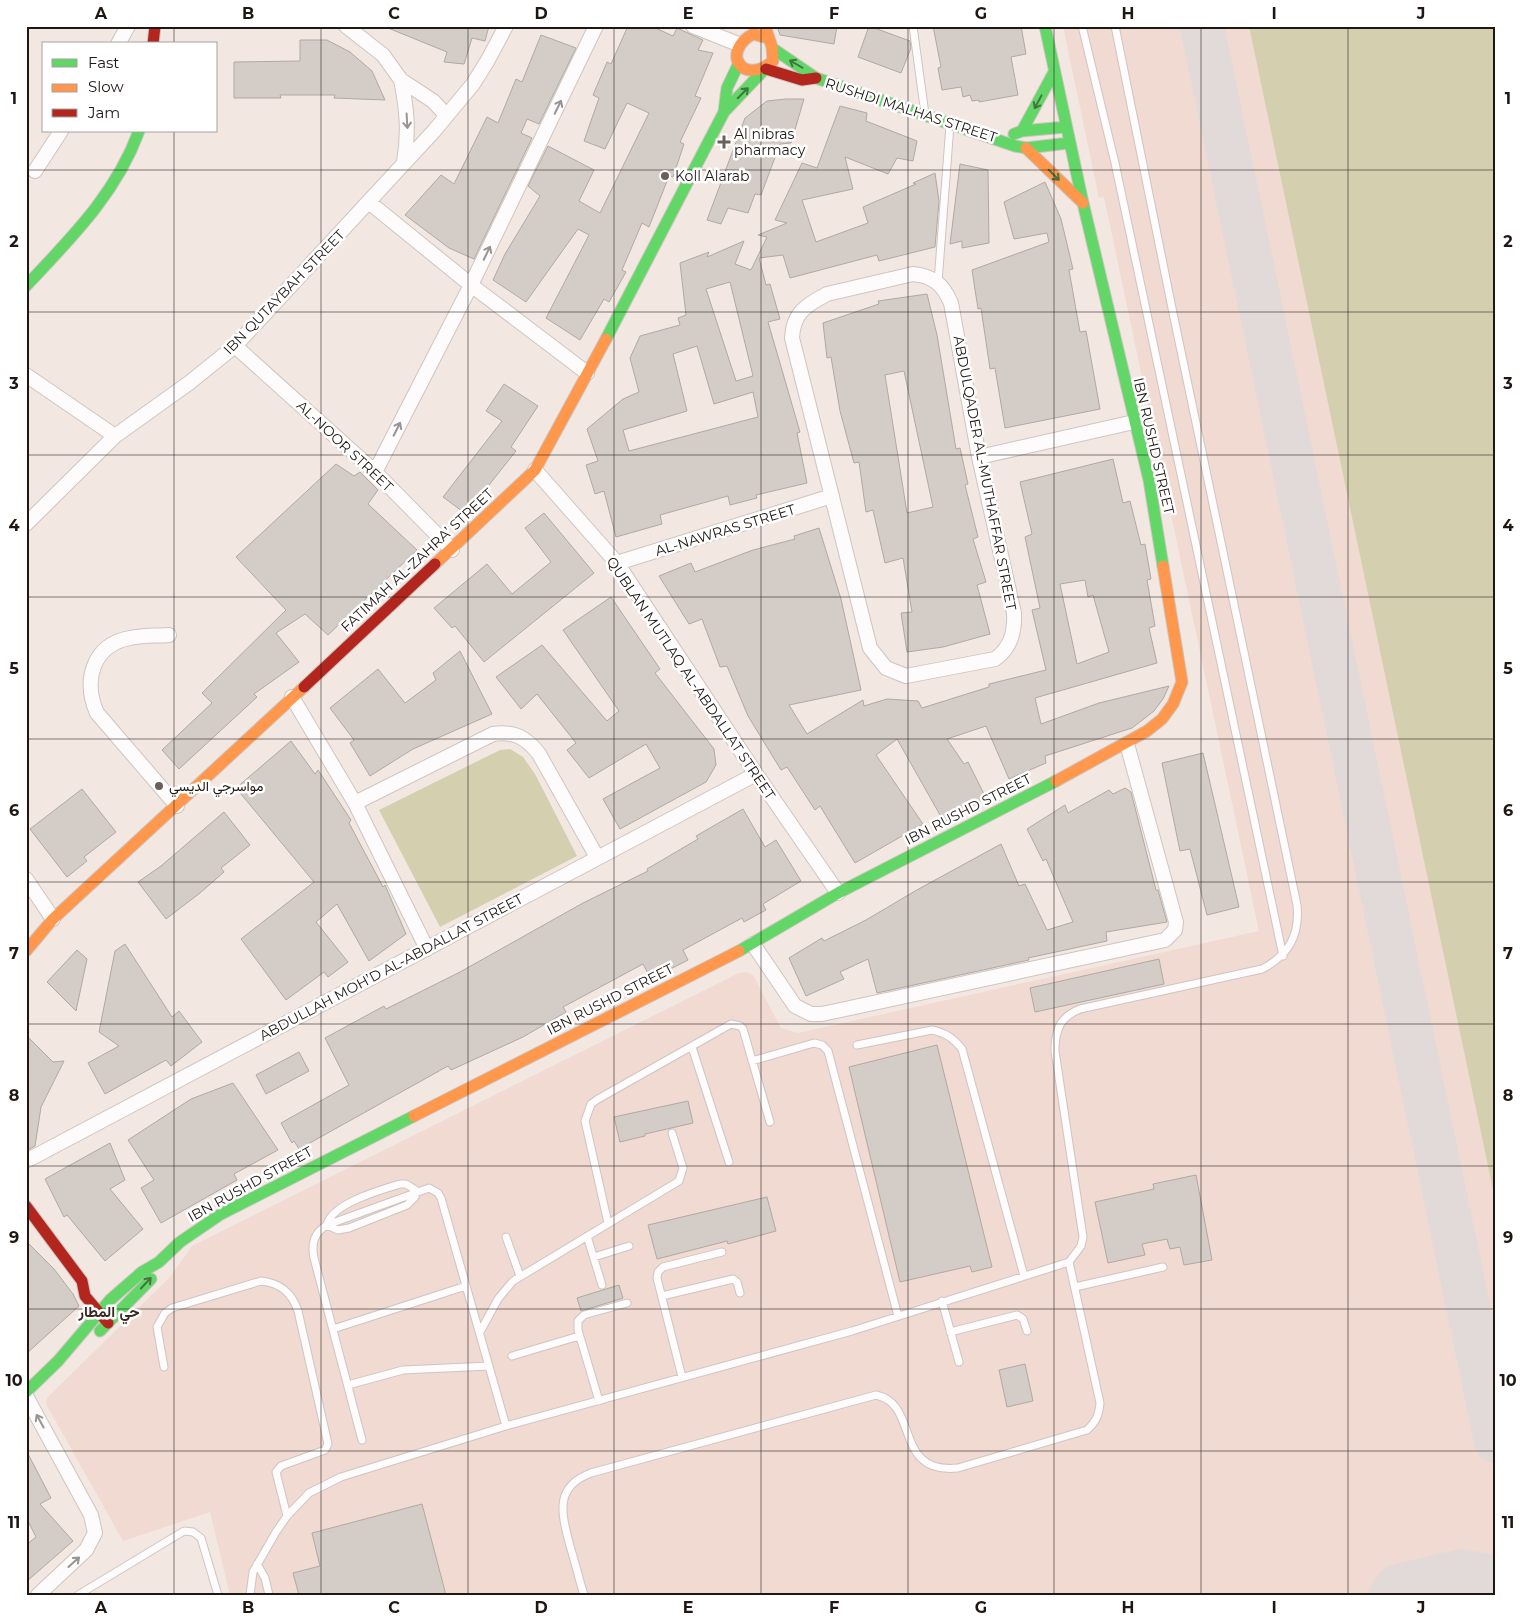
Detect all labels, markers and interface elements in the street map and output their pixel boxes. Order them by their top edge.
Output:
text: A [94,4,108,23]
text: B [242,4,254,23]
text: C [388,4,400,23]
text: D [534,4,548,23]
text: E [683,4,693,23]
text: F [829,4,839,23]
text: G [975,4,987,23]
text: H [1122,4,1134,23]
text: I [1271,4,1277,23]
text: J [1416,4,1425,23]
legend [42,42,218,132]
text: Fast [88,53,119,72]
one-way arrow [789,58,804,68]
street label: RUSHDI MALHAS STREET [823,74,999,146]
text: Slow [88,77,124,96]
one-way arrow [737,87,749,99]
text: 1 [11,89,17,108]
text: 1 [1505,89,1511,108]
one-way arrow [1033,94,1043,109]
one-way arrow [553,99,563,114]
text: Jam [87,103,120,122]
one-way arrow [403,113,412,129]
place label: Al nibras pharmacy [734,125,806,159]
marker: Al nibras pharmacy [718,136,730,148]
place label: Koll Alarab [675,167,749,185]
one-way arrow [1048,169,1061,181]
marker: Koll Alarab [659,170,671,182]
street label: IBN QUTAYBAH STREET [220,226,348,358]
text: 2 [9,232,19,251]
text: 2 [1503,232,1513,251]
one-way arrow [483,246,492,261]
street label: ABDULQADER AL-MUTHAFFAR STREET [950,334,1020,612]
text: 3 [8,374,19,393]
text: 3 [1502,374,1513,393]
street label: IBN RUSHD STREET [1130,376,1178,516]
street label: AL-NOOR STREET [293,397,397,495]
one-way arrow [392,421,402,436]
street label: FATIMAH AL-ZAHRA’ STREET [337,484,497,636]
street label: AL-NAWRAS STREET [653,500,797,560]
text: 4 [8,516,20,535]
text: 4 [1502,516,1514,535]
street label: QUBLAN MUTLAQ AL-ABDALLAT STREET [603,553,779,803]
text: 5 [9,659,19,678]
text: 5 [1503,659,1513,678]
street label: IBN RUSHD STREET [902,769,1034,849]
place label: مواسرجي الديسي [169,777,263,798]
marker: مواسرجي الديسي [153,780,165,792]
text: 6 [9,801,19,820]
text: 6 [1503,801,1513,820]
street label: ABDULLAH MOH’D AL-ABDALLAT STREET [256,890,526,1044]
text: 7 [9,944,19,963]
text: 7 [1503,944,1513,963]
street label: IBN RUSHD STREET [544,959,676,1039]
text: 8 [9,1086,19,1105]
text: 8 [1503,1086,1513,1105]
street label: IBN RUSHD STREET [185,1142,315,1226]
text: 9 [9,1228,19,1247]
text: 9 [1503,1228,1513,1247]
one-way arrow [140,1277,152,1290]
district label: حي المطار [77,1302,140,1325]
text: 10 [5,1371,23,1390]
text: 10 [1499,1371,1517,1390]
one-way arrow [34,1414,44,1428]
text: 11 [8,1513,20,1532]
text: 11 [1502,1513,1514,1532]
one-way arrow [67,1557,80,1569]
text: A [94,1598,108,1617]
text: B [242,1598,254,1617]
text: C [388,1598,400,1617]
text: D [534,1598,548,1617]
text: E [683,1598,693,1617]
text: F [829,1598,839,1617]
text: G [975,1598,987,1617]
text: H [1122,1598,1134,1617]
text: I [1271,1598,1277,1617]
text: J [1416,1598,1425,1617]

